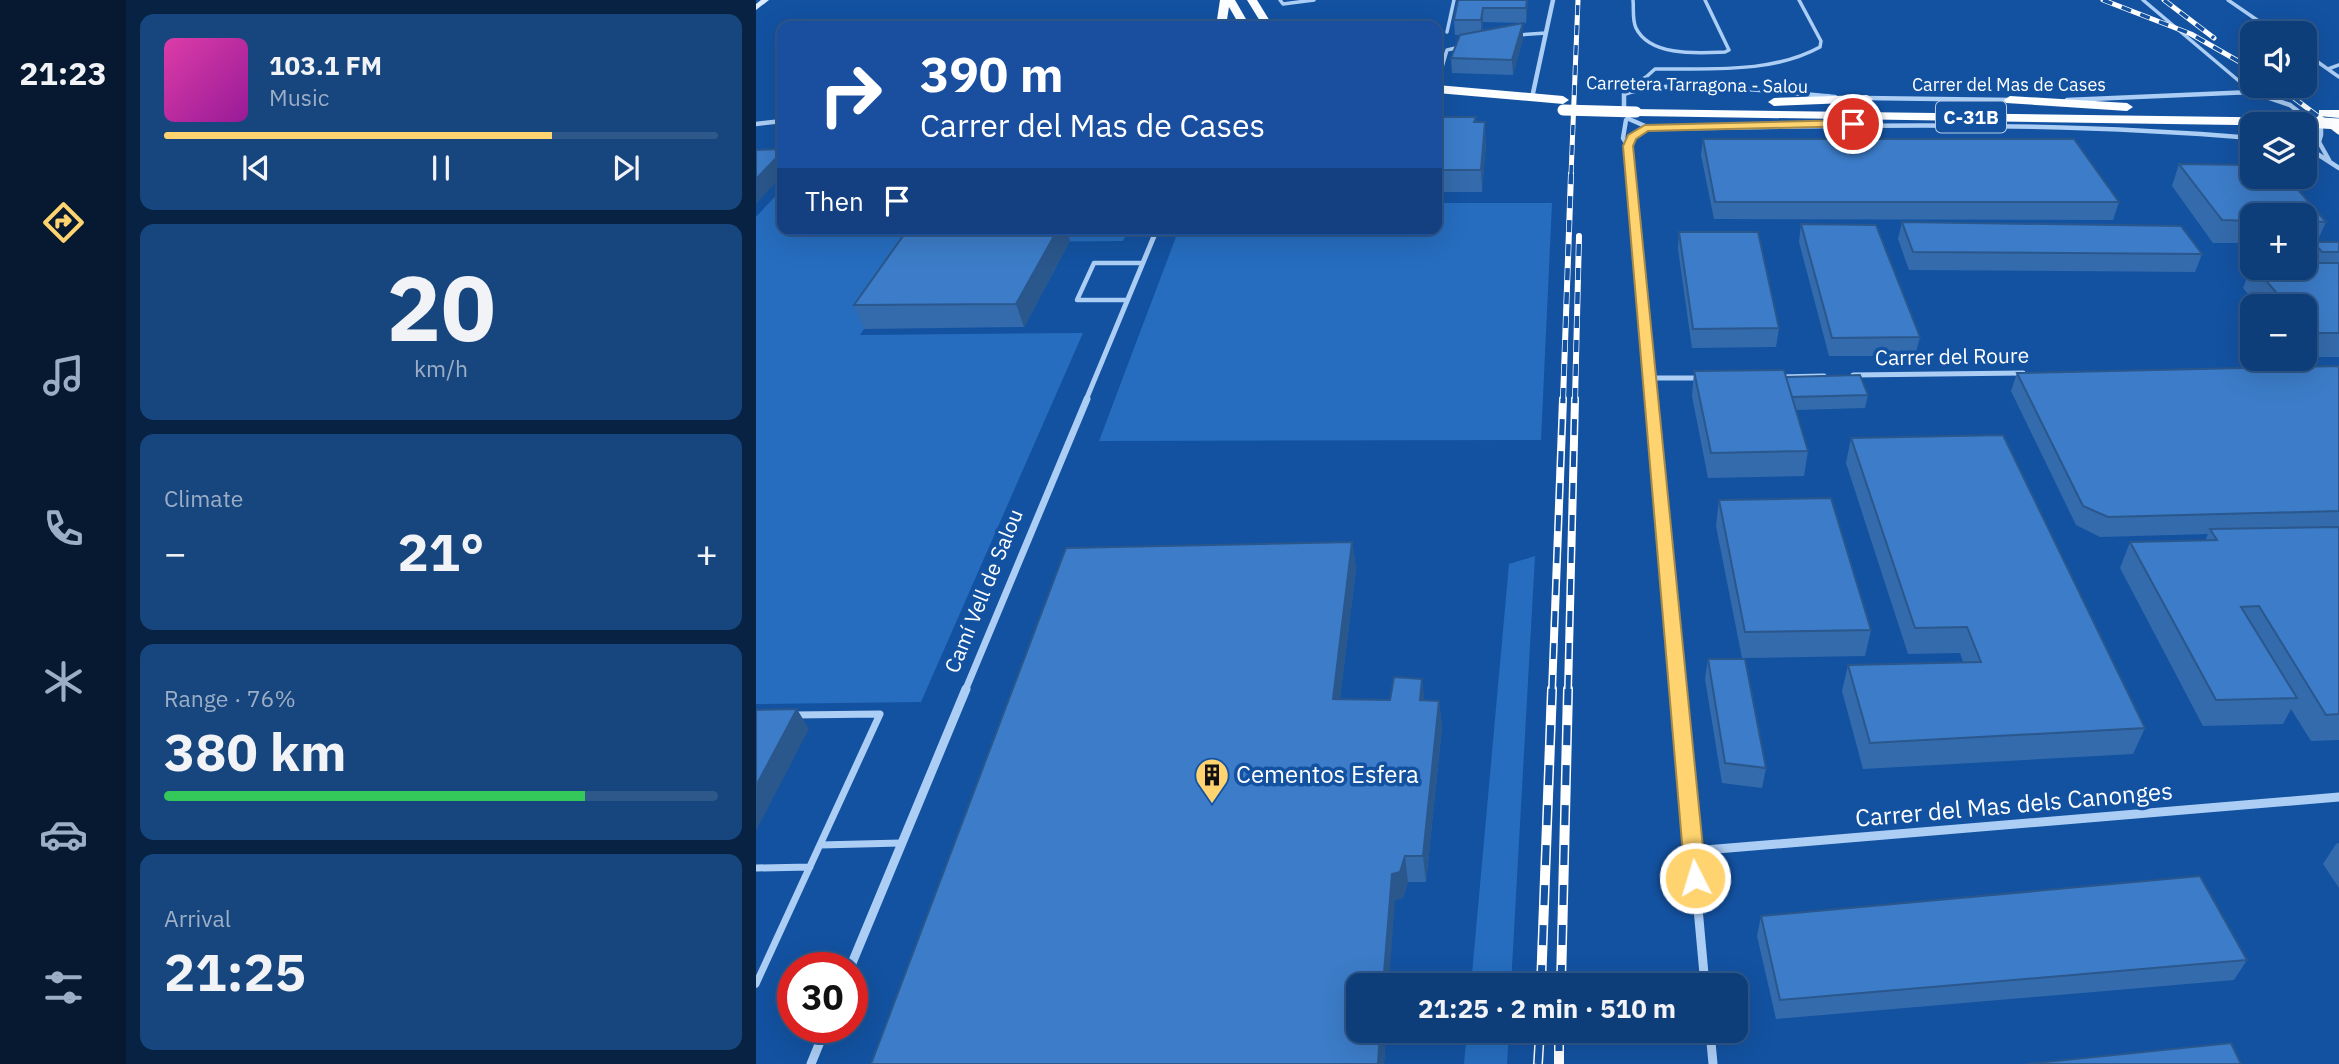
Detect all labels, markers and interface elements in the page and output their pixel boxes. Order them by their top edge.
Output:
map controls [2240,21,2317,371]
button: sound [2240,21,2317,98]
text: 390 m [920,42,1064,105]
text: 103.1 FM [269,48,382,82]
icon: right [805,49,896,140]
text: 21:23 [19,52,107,94]
street label: Carretera Tarragona - Salou [1586,71,1808,98]
street label: Carrer del Mas de Cases [1912,73,2106,96]
text: Music [269,82,329,112]
pin [1823,94,1883,154]
road number: C-31B [1936,102,2006,132]
text: Carrer del Mas de Cases [920,104,1265,146]
icon: arrive [1834,105,1872,143]
button: layers [2240,112,2317,189]
icon: previous [237,149,275,187]
icon: pause [422,149,460,187]
icon: next [607,149,645,187]
icon: arrive [878,182,916,220]
text: Then [805,184,864,218]
icon: directions [39,198,88,247]
button: + [2240,203,2317,280]
text: 20 [386,248,496,366]
button: − [2240,294,2317,371]
street label: Carrer del Roure [1875,341,2029,371]
icon: music [39,351,88,400]
text: km/h [414,353,468,383]
text: Climate [164,483,243,513]
icon: phone [39,504,88,553]
street label: Camí Vell de Salou [937,505,1029,677]
text: 21° [398,518,484,585]
text: − [164,528,187,577]
text: + [695,528,718,577]
icon: climate [39,657,88,706]
text: Range · 76% [164,683,296,713]
text: 380 km [164,718,346,785]
building icon: Cementos Esfera [1193,756,1231,805]
place label: Cementos Esfera [1236,758,1419,790]
street label: Carrer del Mas dels Canonges [1854,774,2174,834]
icon: car [39,810,88,859]
position arrow [1658,841,1732,915]
text: Arrival [164,903,231,933]
text: 21:25 [164,938,306,1005]
speed limit sign: 30 [777,952,868,1043]
icon: filters [39,963,88,1012]
text: 21:25 · 2 min · 510 m [1418,991,1676,1025]

